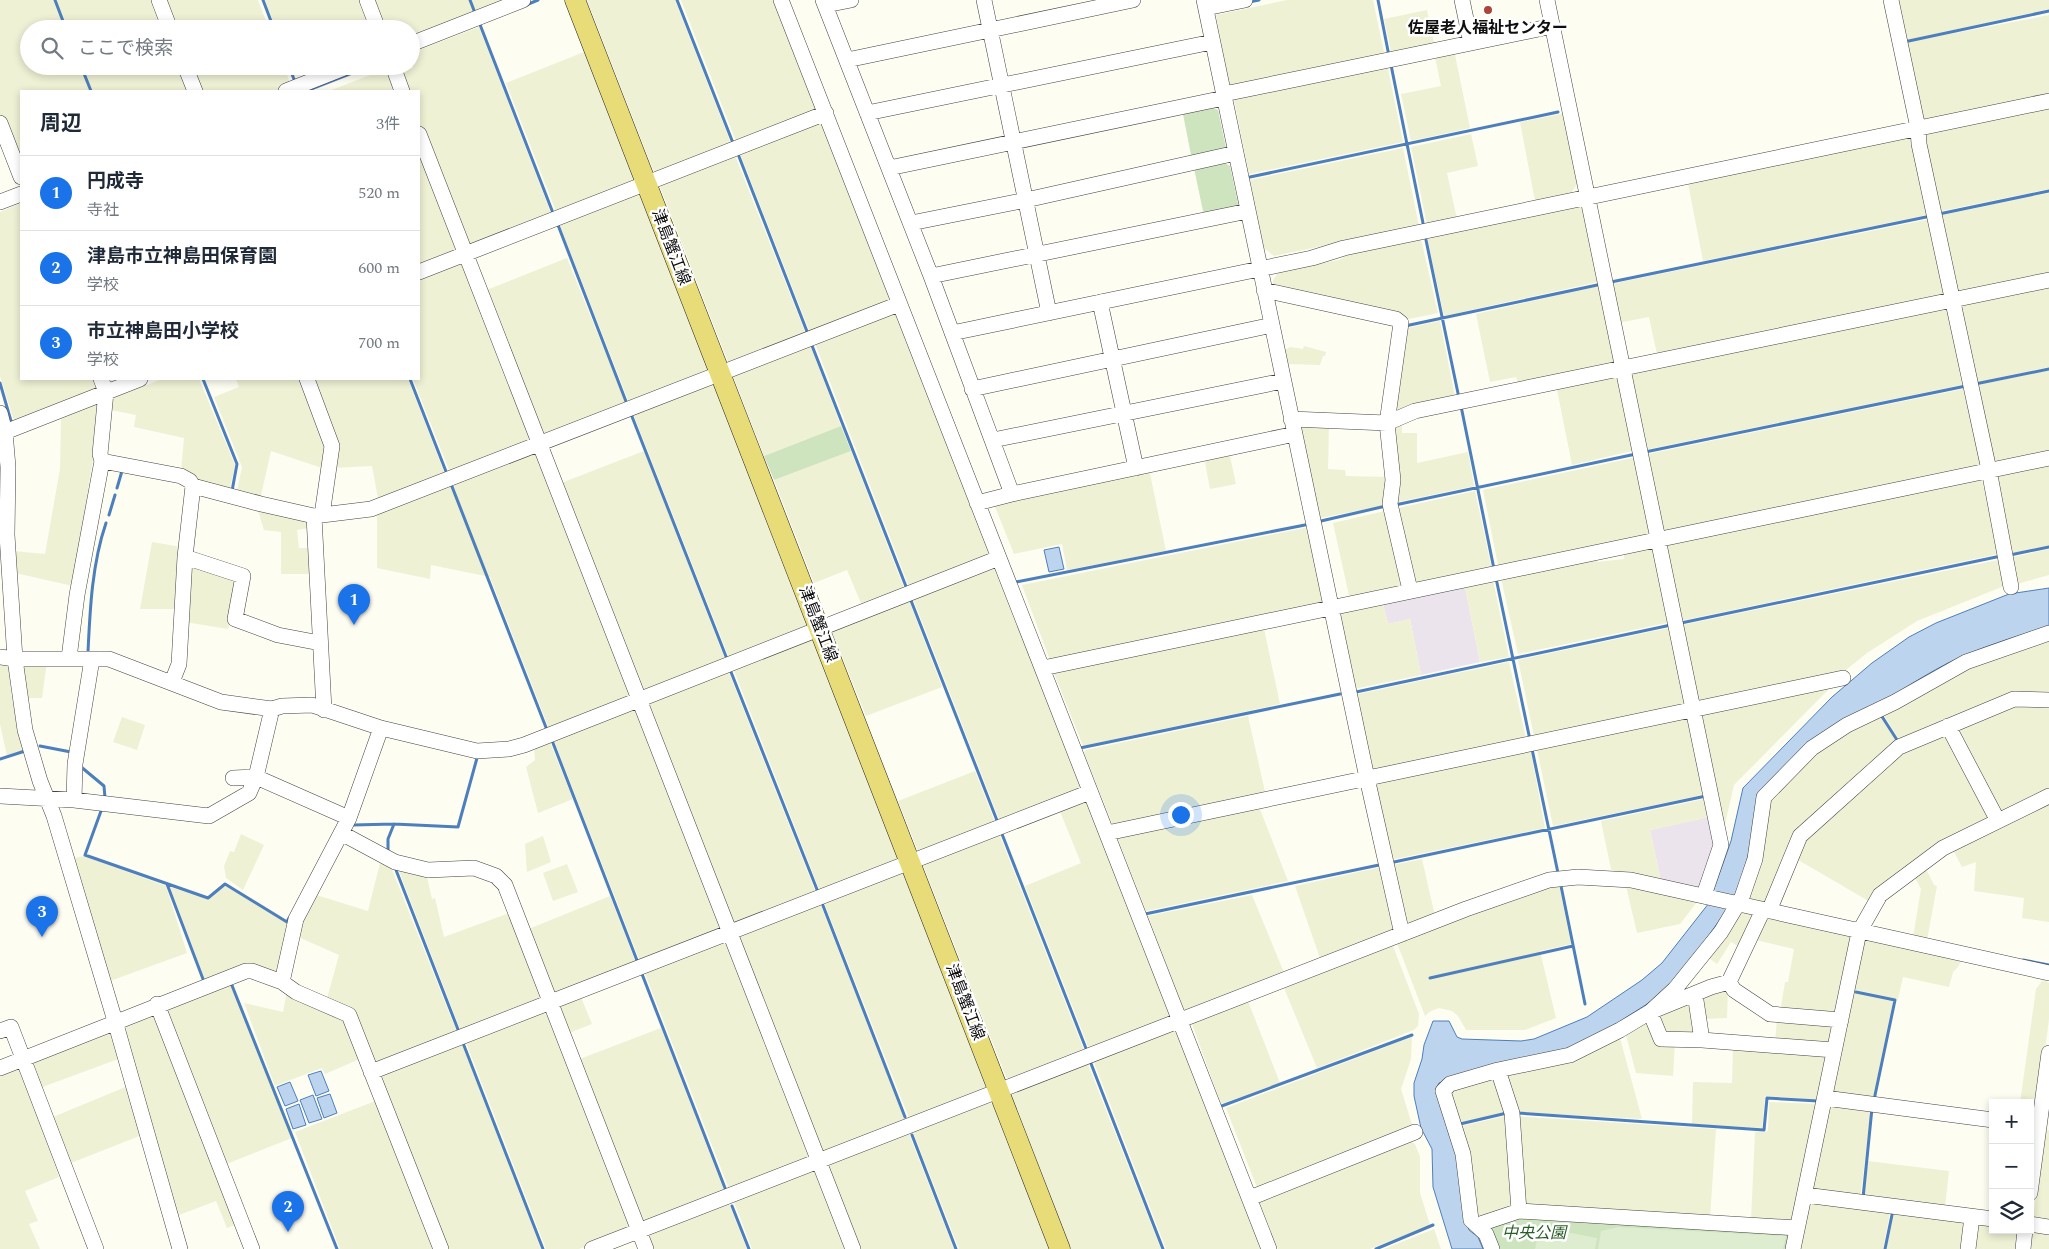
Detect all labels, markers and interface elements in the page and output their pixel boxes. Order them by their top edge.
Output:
marker: 佐屋老人福祉センター [1482,4,1494,16]
place label: 佐屋老人福祉センター [1407,16,1568,40]
search box [20,20,420,75]
icon: search [38,34,66,62]
text: ここで検索 [78,34,173,63]
text: 周辺 [40,108,82,140]
text: 3件 [376,112,400,136]
text: 円成寺 [87,167,144,196]
text: 1 [52,181,60,205]
text: 520 m [358,181,400,205]
text: 寺社 [87,198,119,222]
street label: 津島蟹江線 [645,205,697,289]
text: 津島市立神島田保育園 [87,242,277,271]
text: 2 [52,256,60,280]
text: 600 m [358,256,400,280]
text: 学校 [87,273,119,297]
text: 市立神島田小学校 [87,317,239,346]
text: 3 [52,331,60,355]
text: 700 m [358,331,400,355]
text: 学校 [87,348,119,372]
street label: 津島蟹江線 [792,582,844,666]
pin: 1 [338,584,370,625]
your location [1168,802,1194,828]
pin: 3 [26,896,58,937]
street label: 津島蟹江線 [939,960,991,1044]
map controls [1989,1099,2034,1234]
button: + [1989,1099,2034,1144]
button: − [1989,1144,2034,1189]
button: layers [1989,1189,2034,1234]
pin: 2 [272,1191,304,1232]
park label: 中央公園 [1502,1221,1568,1245]

